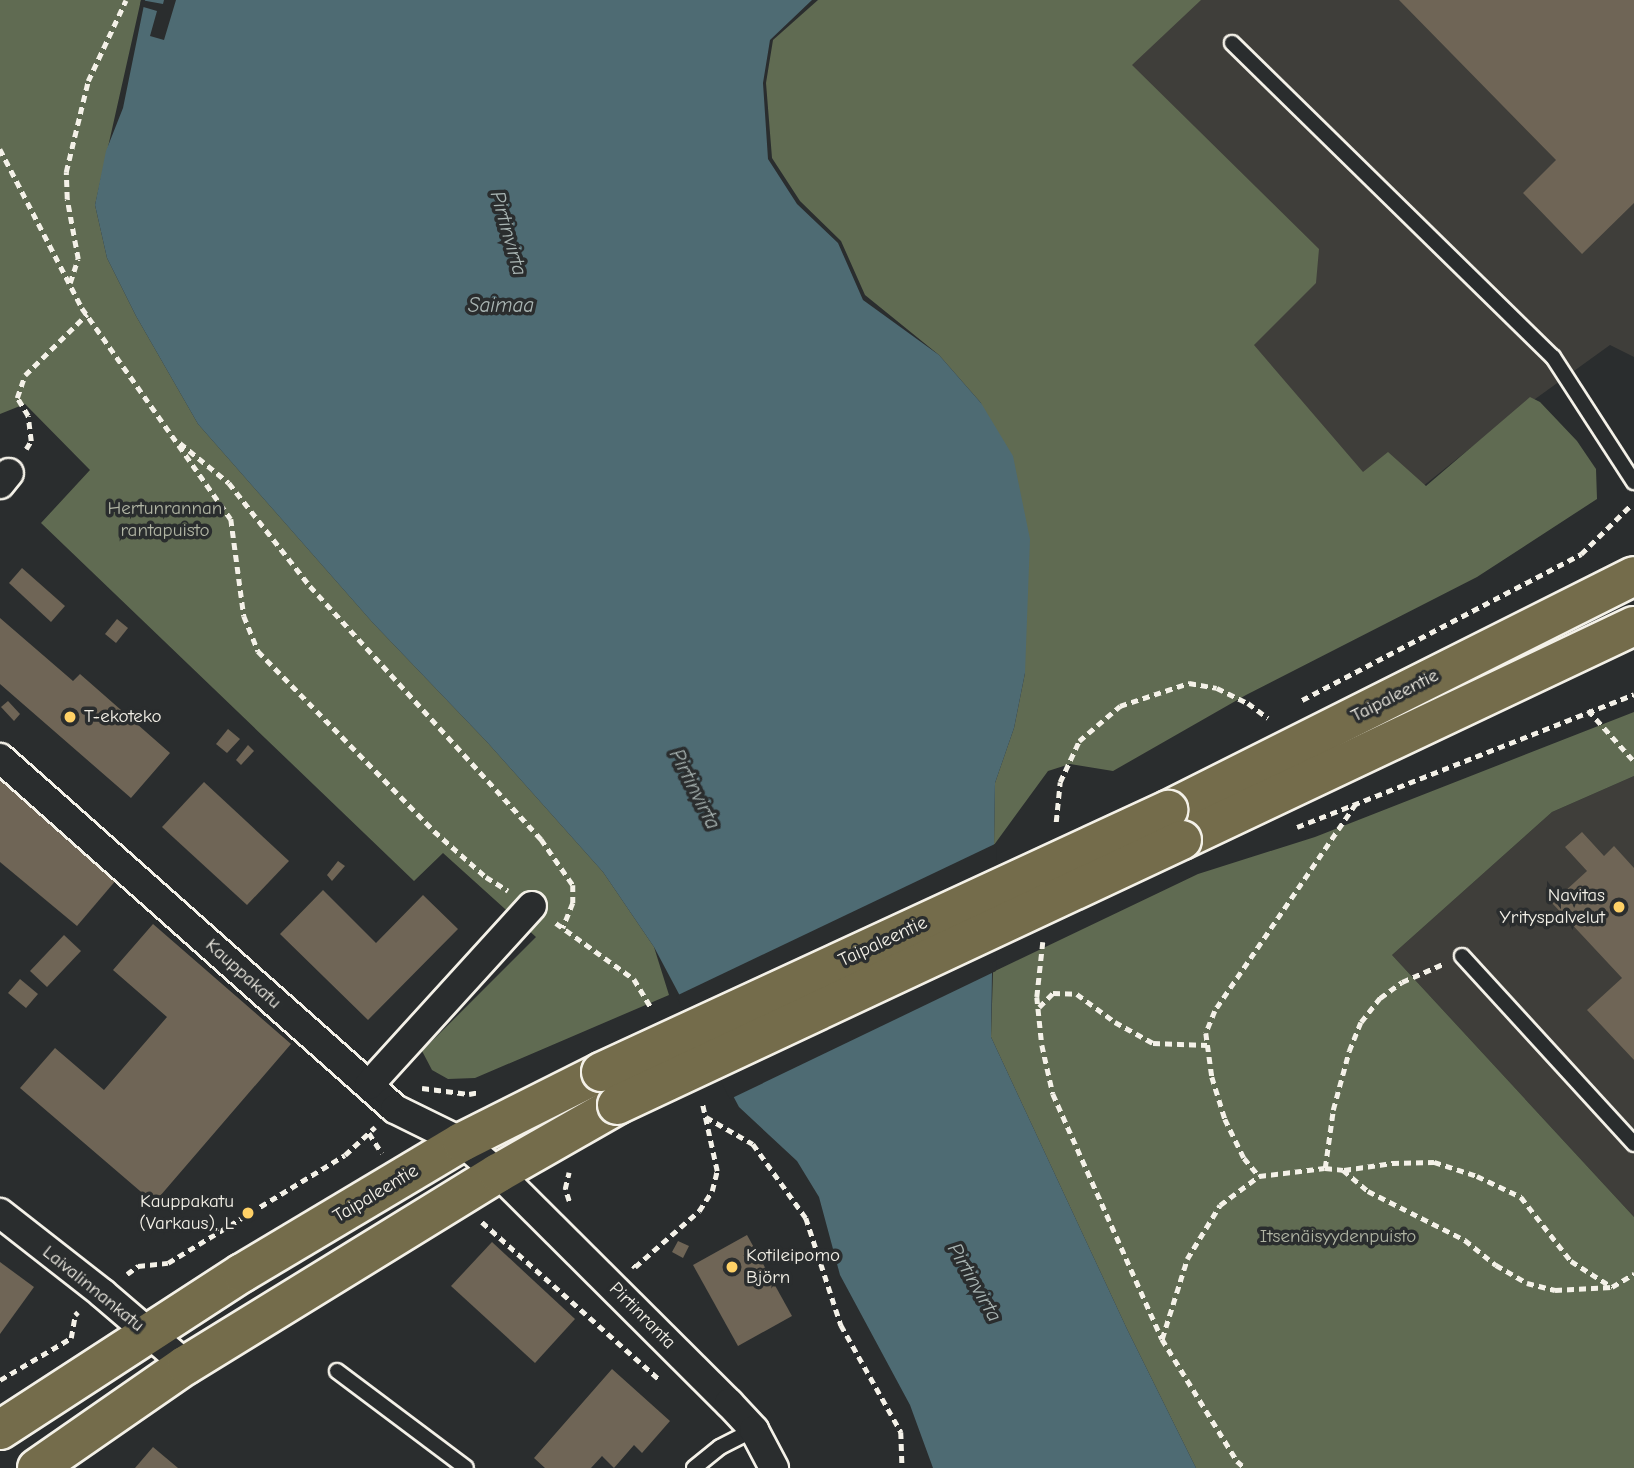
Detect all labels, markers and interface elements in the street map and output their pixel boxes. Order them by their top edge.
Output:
water label: Pirtinvirta [485,188,533,278]
water label: Saimaa [468,292,534,318]
park label: Hertunrannan rantapuisto [108,498,222,542]
street label: Taipaleentie [1347,664,1443,728]
place label: T-ekoteko [84,706,162,728]
marker: T-ekoteko [62,709,78,725]
water label: Pirtinvirta [664,745,726,833]
place label: Navitas Yrityspalvelut [1500,885,1605,929]
marker: Navitas Yrityspalvelut [1611,899,1627,915]
street label: Taipaleentie [835,912,931,972]
street label: Kauppakatu [200,934,286,1014]
street label: Taipaleentie [329,1160,423,1228]
place label: Kauppakatu (Varkaus), L [139,1191,234,1235]
marker: Kauppakatu (Varkaus), L [240,1205,256,1221]
park label: Itsenäisyydenpuisto [1260,1226,1416,1248]
water label: Pirtinvirta [942,1238,1008,1326]
street label: Laivalinnankatu [38,1241,148,1337]
place label: Kotileipomo Björn [746,1245,840,1289]
marker: Kotileipomo Björn [724,1259,740,1275]
street label: Pirtinranta [604,1278,680,1354]

